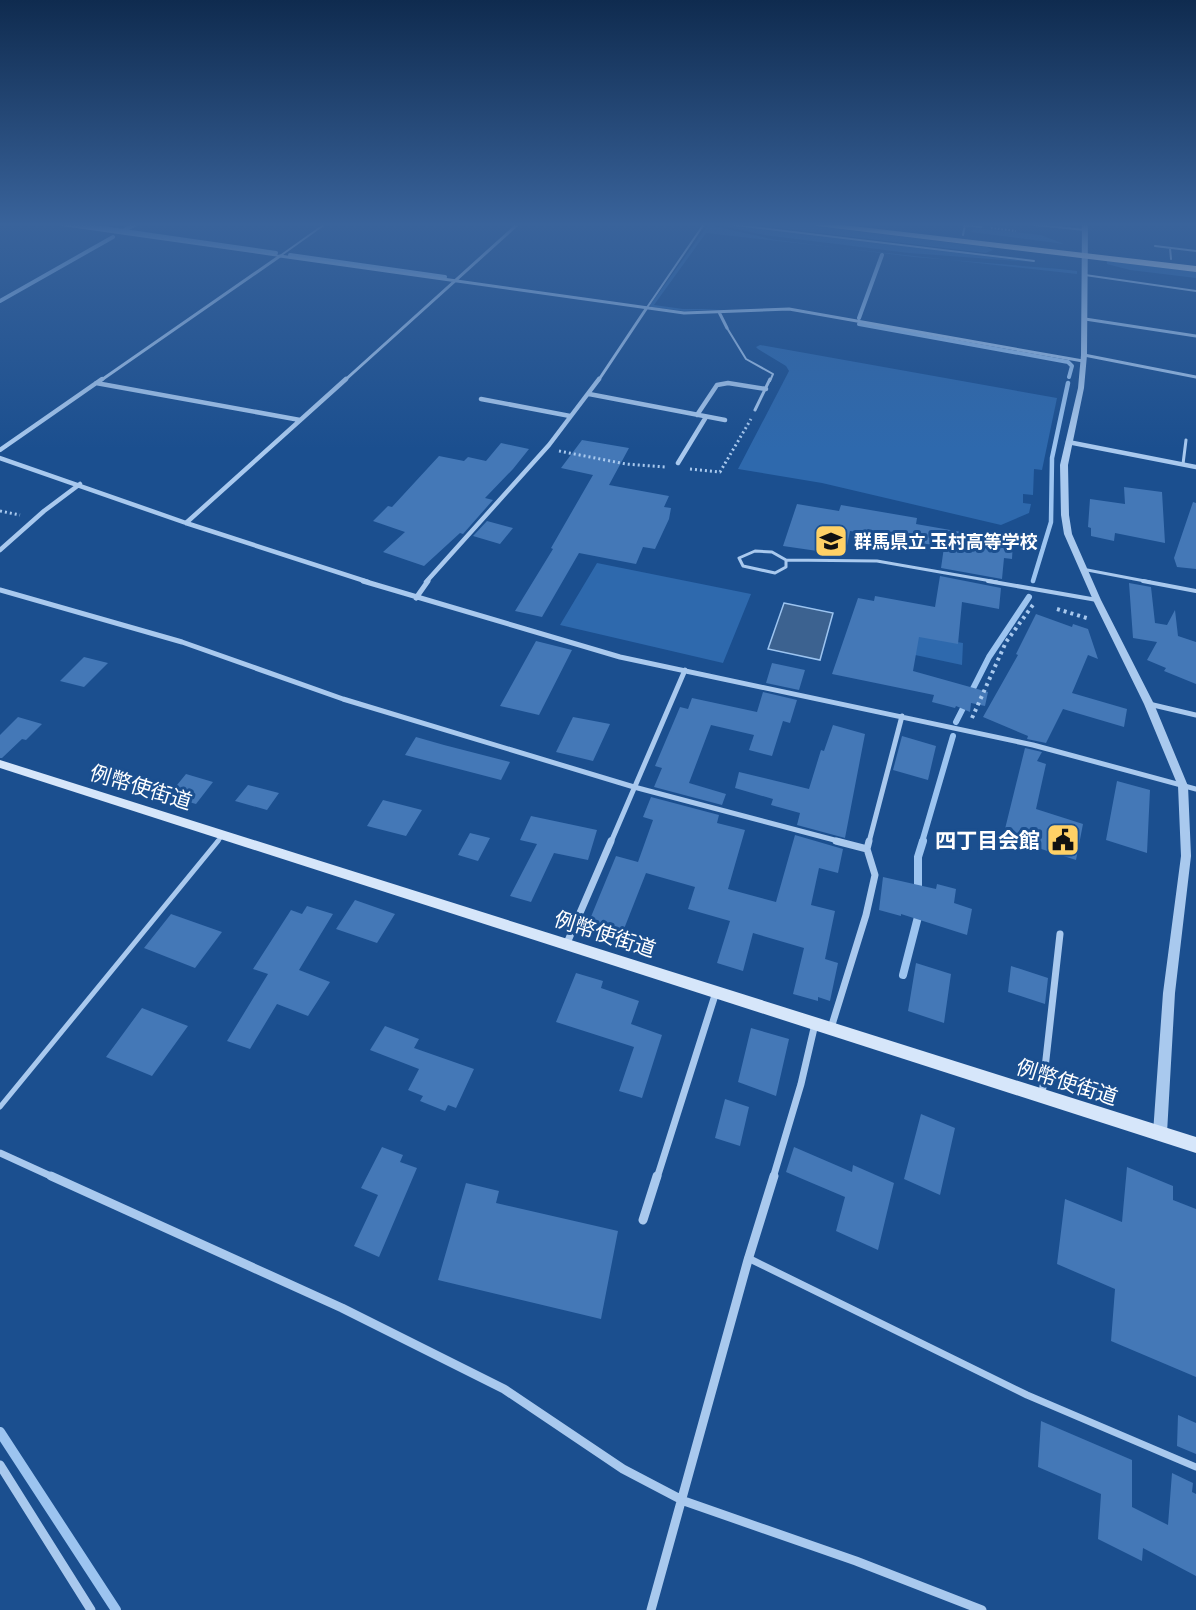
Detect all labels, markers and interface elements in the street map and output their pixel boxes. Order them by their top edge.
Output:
school or university icon: 群馬県立 玉村高等学校 [813,523,849,559]
place label: 群馬県立 玉村高等学校 [854,530,1038,553]
street label: 例幣使街道 [87,759,195,815]
public building icon: 四丁目会館 [1045,822,1081,858]
place label: 四丁目会館 [935,827,1040,854]
street label: 例幣使街道 [551,905,659,963]
street label: 例幣使街道 [1013,1053,1121,1111]

